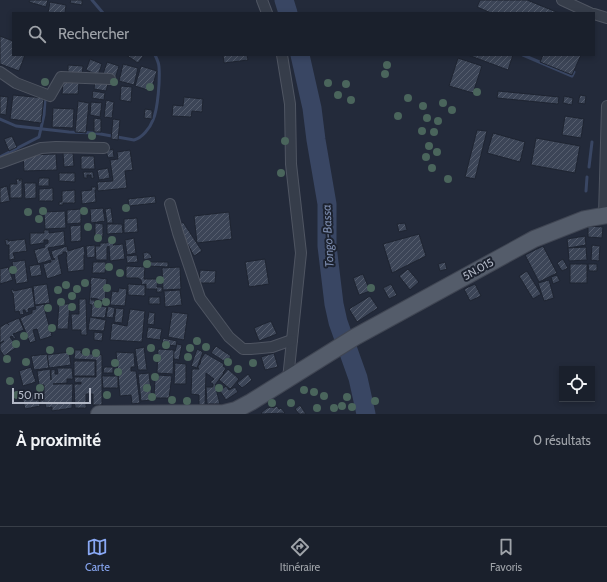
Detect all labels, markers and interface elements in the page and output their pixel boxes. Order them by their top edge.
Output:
search box [12,12,595,56]
icon: search [26,23,48,45]
text: Rechercher [58,25,129,43]
water label: Tongo-Bassa [318,204,337,268]
street label: 5N.015 [460,255,496,283]
map controls [559,366,595,402]
button: locate [559,366,595,402]
scale bar [12,386,91,405]
text: 50 m [18,388,44,402]
text: À proximité [16,430,101,450]
text: 0 résultats [533,432,591,448]
tab: Carte [85,536,110,574]
tab: Itinéraire [280,536,320,574]
tab: Favoris [490,536,522,574]

